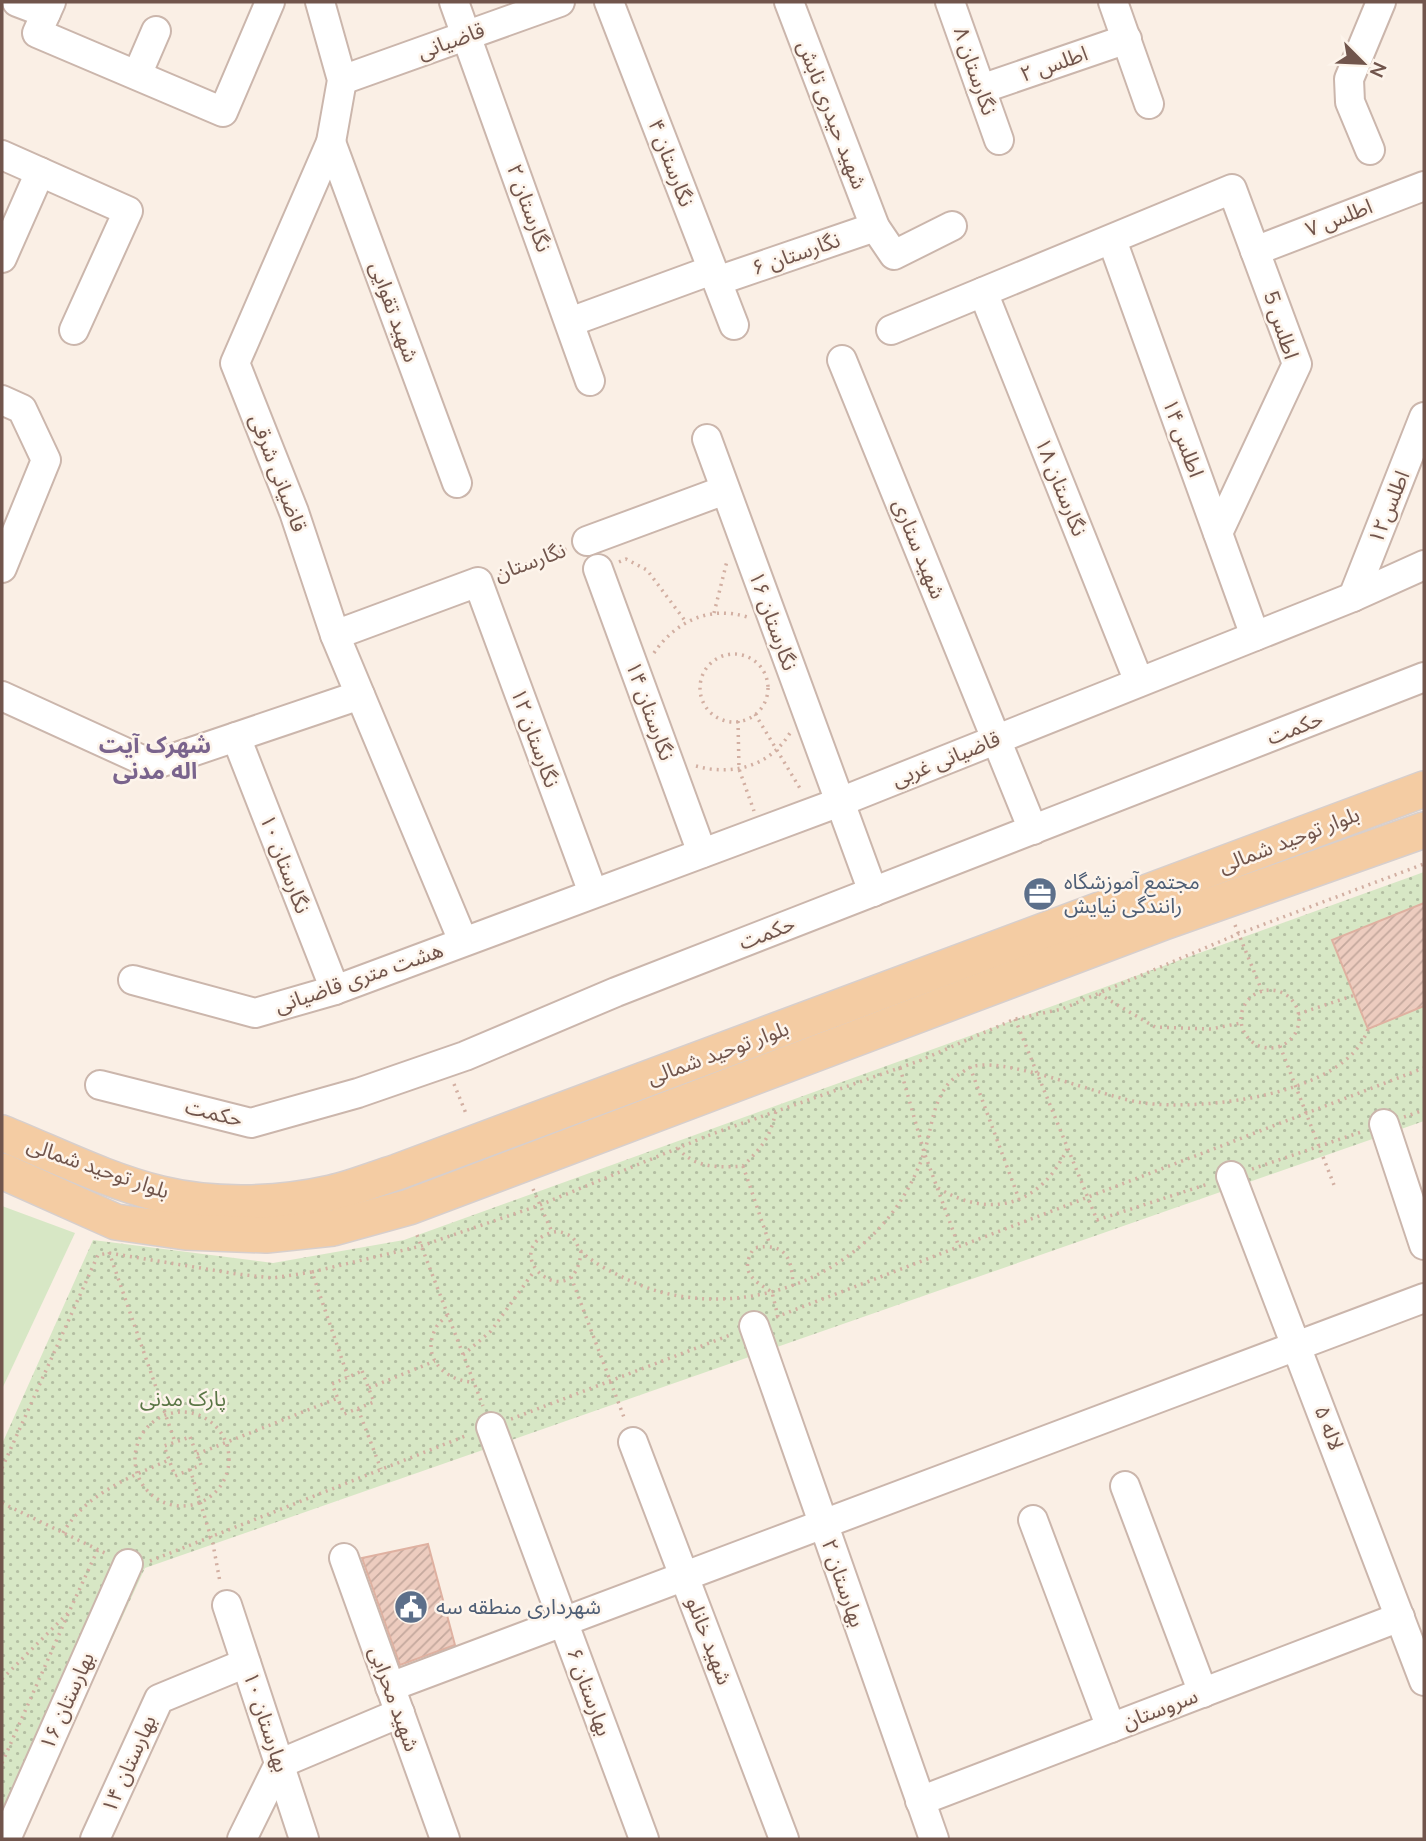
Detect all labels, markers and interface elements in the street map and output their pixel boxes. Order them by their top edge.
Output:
street label: قاضیانی [414,16,488,64]
street label: نگارستان ۸ [949,23,1003,118]
north arrow [1328,28,1398,98]
street label: شهید حیدری تابش [793,37,873,192]
street label: اطلس ۲ [1017,39,1091,87]
text: N [1365,58,1392,81]
street label: نگارستان ۴ [643,115,701,210]
street label: نگارستان ۲ [502,160,558,255]
street label: اطلس ۷ [1301,192,1376,242]
street label: نگارستان ۶ [748,226,843,280]
street label: شهید تقوایی [365,258,425,365]
street label: اطلس 5 [1259,287,1305,362]
street label: اطلس ۱۴ [1158,395,1210,480]
street label: قاضیانی شرقی [245,410,313,535]
street label: نگارستان ۱۸ [1030,434,1093,540]
street label: اطلس۱۲ [1362,466,1414,547]
street label: شهید ستاری [888,495,952,602]
street label: نگارستان [490,536,569,586]
street label: نگارستان ۱۶ [744,567,804,674]
street label: نگارستان ۱۴ [621,657,681,764]
street label: نگارستان ۱۲ [506,684,566,791]
street label: حکمت [1263,705,1326,750]
street label: قاضیانی غربی [888,725,1004,792]
district label: شهرک آیت اله مدنی [99,730,211,785]
street label: بلوار توحید شمالی [1215,800,1363,878]
street label: نگارستان ۱۰ [255,811,317,917]
place label: مجتمع آموزشگاه رانندگی نیایش [1064,868,1200,918]
office icon: مجتمع آموزشگاه رانندگی نیایش [1021,875,1059,913]
street label: حکمت [735,910,798,955]
street label: هشت متری قاضیانی [271,936,446,1018]
street label: بلوار توحید شمالی [643,1014,792,1090]
street label: حکمت [183,1092,246,1132]
street label: بلوار توحید شمالی [24,1131,173,1204]
park label: پارک مدنی [140,1385,226,1412]
street label: لاله ۵ [1310,1402,1350,1453]
street label: بهارستان ۲ [817,1535,871,1630]
public building icon: شهرداری منطقه سه [392,1588,430,1626]
place label: شهرداری منطقه سه [436,1593,601,1619]
street label: شهید خانلو [681,1593,739,1688]
street label: شهید محرابی [364,1643,426,1755]
street label: بهارستان ۶ [562,1644,618,1739]
street label: بهارستان ۱۶ [33,1648,99,1753]
street label: بهارستان ۱۰ [239,1668,295,1775]
street label: سروستان [1118,1682,1201,1734]
street label: بهارستان ۱۴ [95,1711,161,1816]

